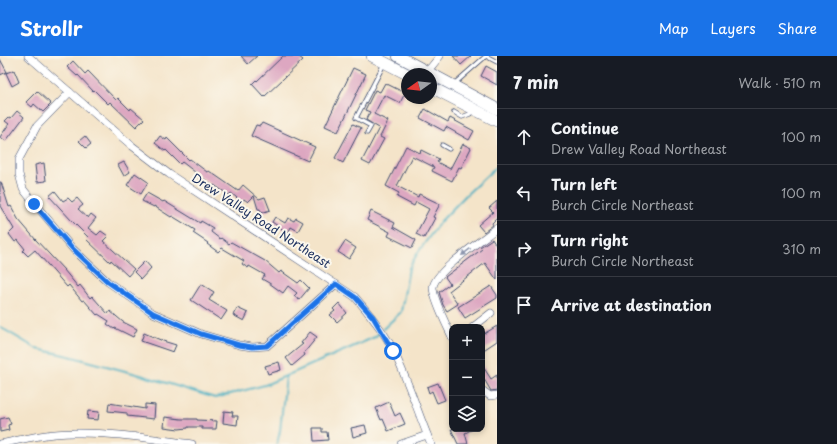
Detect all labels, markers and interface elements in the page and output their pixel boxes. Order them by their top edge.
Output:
text: Strollr [20,14,83,42]
text: Map [659,18,689,39]
text: Layers [711,18,756,39]
text: Share [778,18,817,39]
north arrow [401,68,437,104]
text: 7 min [513,69,559,95]
text: Walk · 510 m [738,73,821,92]
text: Continue [551,116,619,139]
icon: ahead [513,126,535,148]
text: 100 m [781,127,821,146]
text: Drew Valley Road Northeast [551,139,727,158]
street label: Drew Valley Road Northeast [189,168,335,272]
text: Turn left [551,172,617,195]
icon: left [513,182,535,204]
text: 100 m [781,183,821,202]
route end [25,195,43,213]
text: Burch Circle Northeast [551,195,694,214]
text: Turn right [551,228,628,251]
icon: right [513,238,535,260]
text: 310 m [782,239,821,258]
one-way arrow [461,248,472,256]
text: Burch Circle Northeast [551,251,694,270]
text: Arrive at destination [551,293,712,316]
icon: arrive [513,294,535,316]
map controls [449,324,485,432]
button: + [449,324,485,360]
route start [384,342,402,360]
button: − [449,360,485,396]
button: layers [449,396,485,432]

